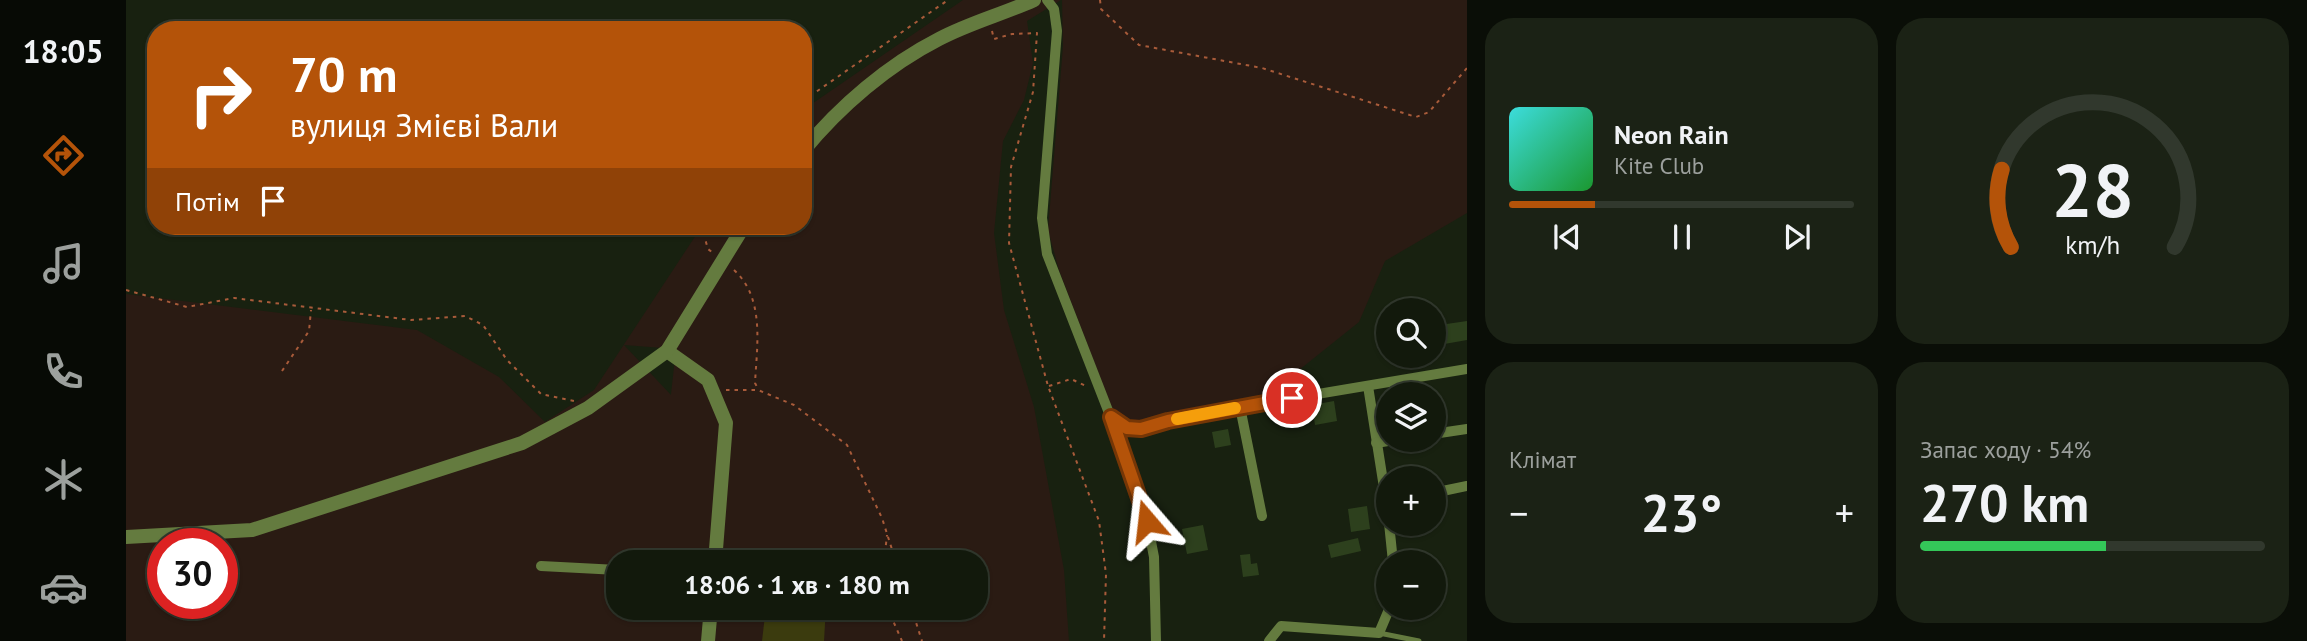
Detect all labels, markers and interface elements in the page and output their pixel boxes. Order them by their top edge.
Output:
text: 18:05 [22,30,104,72]
text: 70 m [290,42,397,106]
icon: right [175,49,266,140]
text: вулиця Змієві Вали [290,104,558,146]
text: Neon Rain [1614,118,1729,151]
icon: directions [39,131,88,180]
text: 28 [2051,144,2134,238]
text: Kite Club [1614,151,1704,180]
icon: arrive [254,182,292,220]
text: Потім [175,185,240,218]
icon: previous [1548,218,1586,256]
icon: pause [1663,218,1701,256]
icon: next [1778,218,1816,256]
text: km/h [2065,229,2120,261]
icon: music [39,239,88,288]
map controls [1376,298,1446,620]
button: search [1376,298,1446,368]
icon: phone [39,347,88,396]
pin [1262,368,1322,428]
icon: arrive [1273,379,1311,417]
button: layers [1376,382,1446,452]
text: Запас ходу · 54% [1920,435,2091,464]
text: Клімат [1509,445,1576,474]
icon: climate [39,455,88,504]
button: + [1376,466,1446,536]
text: 270 km [1920,469,2089,536]
text: 23° [1641,479,1722,546]
position arrow [1110,484,1184,558]
text: − [1509,488,1528,537]
text: + [1835,488,1854,537]
speed limit sign: 30 [147,528,238,619]
button: − [1376,550,1446,620]
icon: car [39,563,88,612]
text: 18:06 · 1 хв · 180 m [684,568,910,601]

